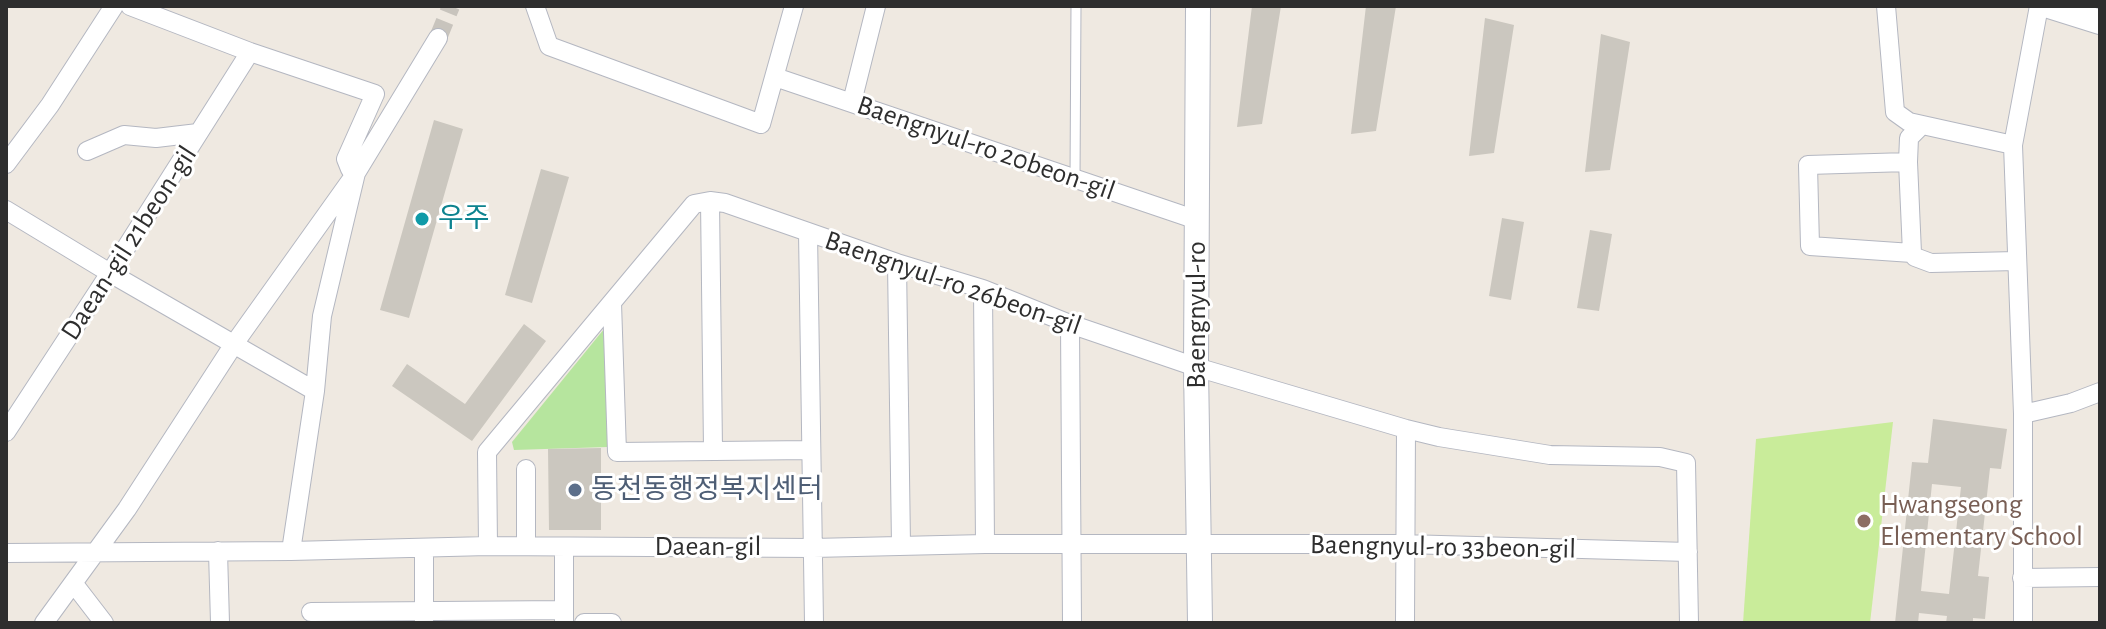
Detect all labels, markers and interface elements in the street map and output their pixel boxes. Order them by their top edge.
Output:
street label: Baengnyul-ro 20beon-gil [853,88,1119,208]
street label: Daean-gil 21beon-gil [54,139,204,347]
place label: 우주 [438,202,490,236]
marker: 우주 [413,210,431,228]
street label: Baengnyul-ro 26beon-gil [820,223,1086,343]
street label: Baengnyul-ro [1180,241,1214,389]
place label: 동천동행정복지센터 [591,473,823,507]
marker: 동천동행정복지센터 [566,481,584,499]
place label: Hwangseong Elementary School [1880,488,2083,554]
marker: Hwangseong Elementary School [1855,512,1873,530]
street label: Baengnyul-ro 33beon-gil [1310,528,1576,566]
street label: Daean-gil [655,530,761,564]

